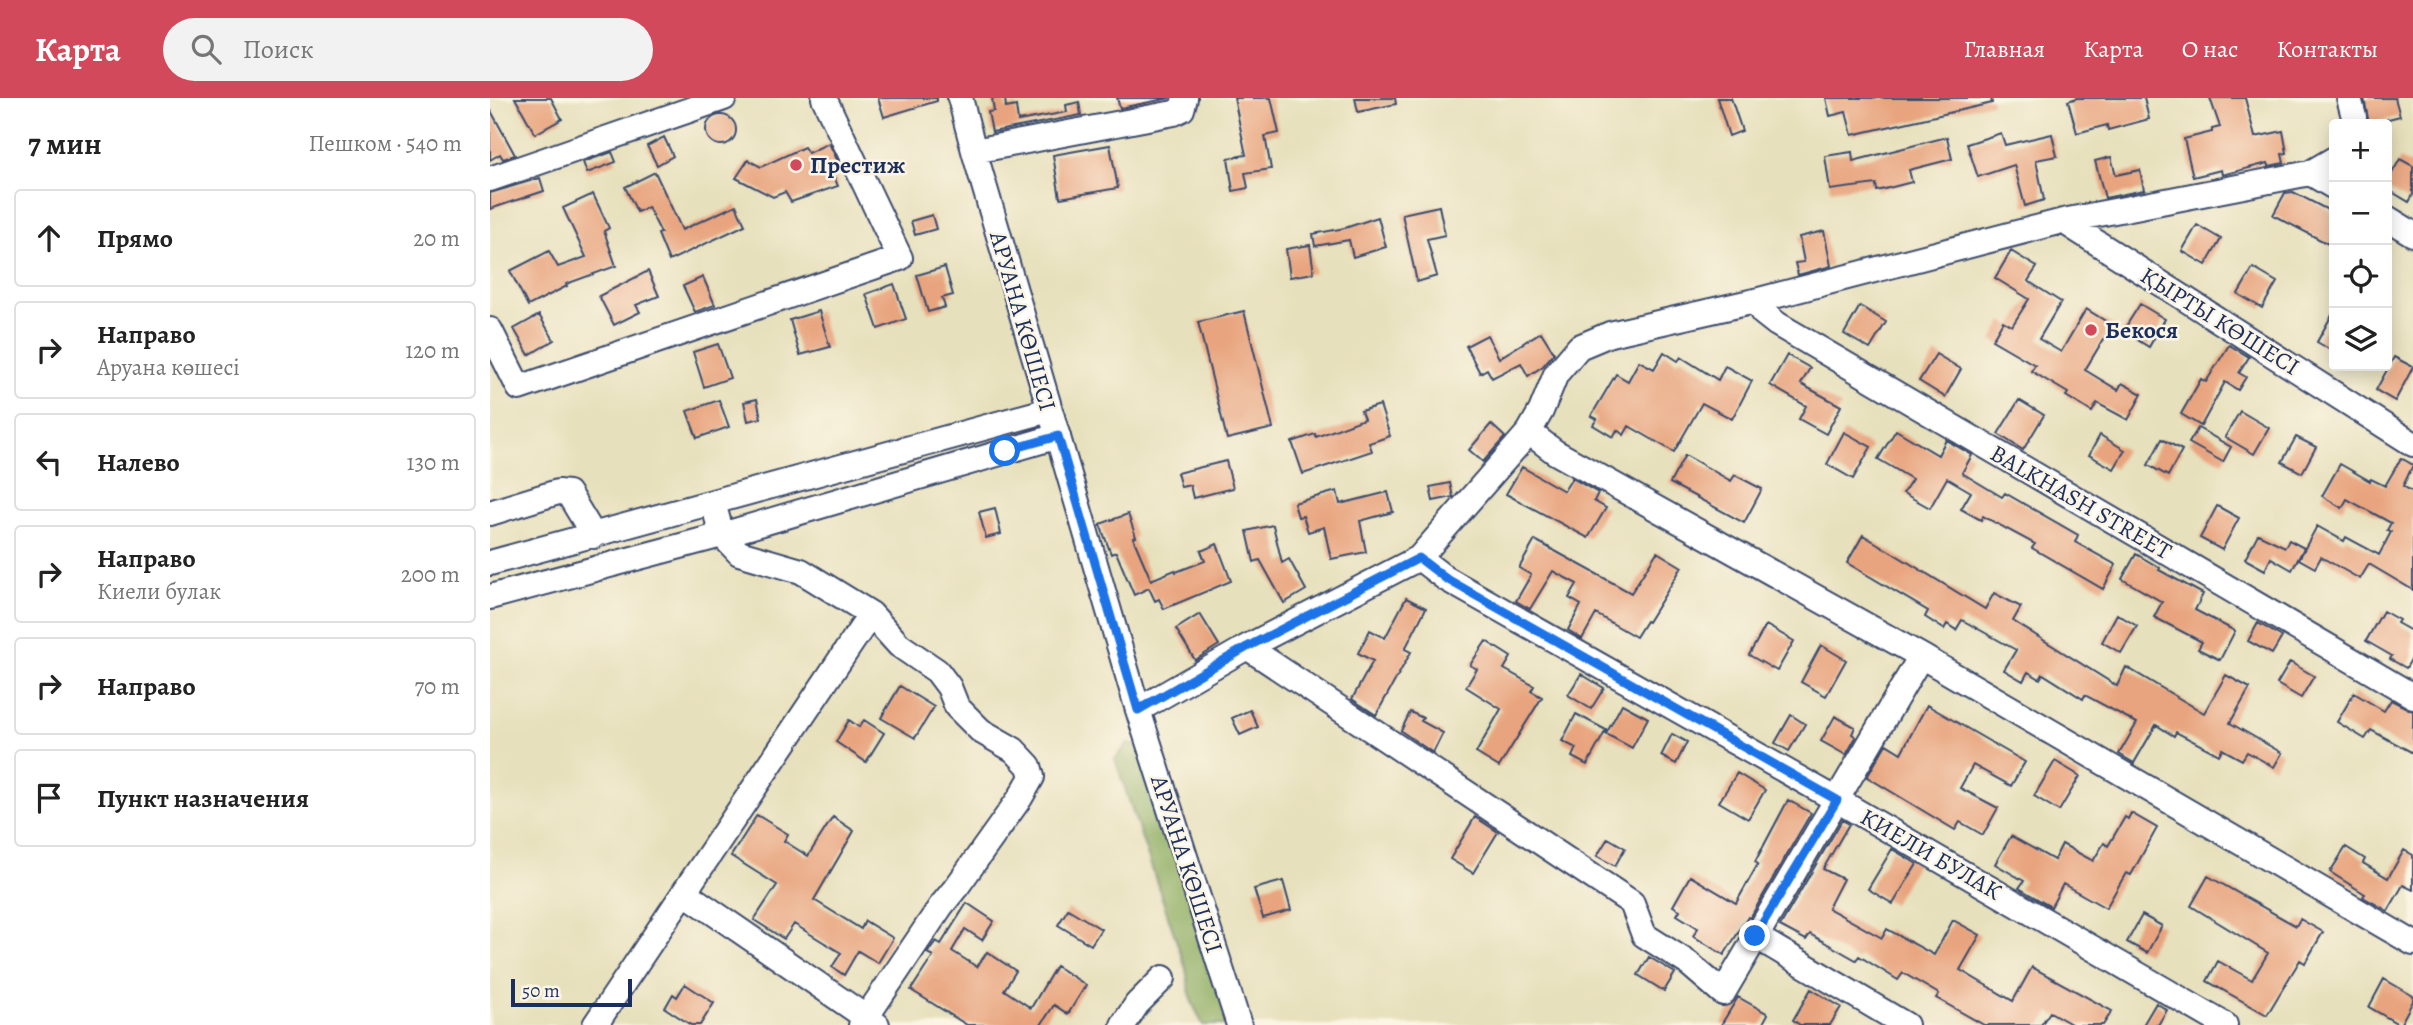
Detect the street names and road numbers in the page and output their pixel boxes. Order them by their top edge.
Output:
street label: АРУАНА КӨШЕСІ [982,227,1064,414]
street label: ҚЫРТЫ КӨШЕСІ [2135,259,2305,383]
street label: BALKHASH STREET [1984,437,2178,567]
street label: АРУАНА КӨШЕСІ [1143,770,1231,957]
street label: КИЕЛИ БУЛАК [1855,801,2008,908]

